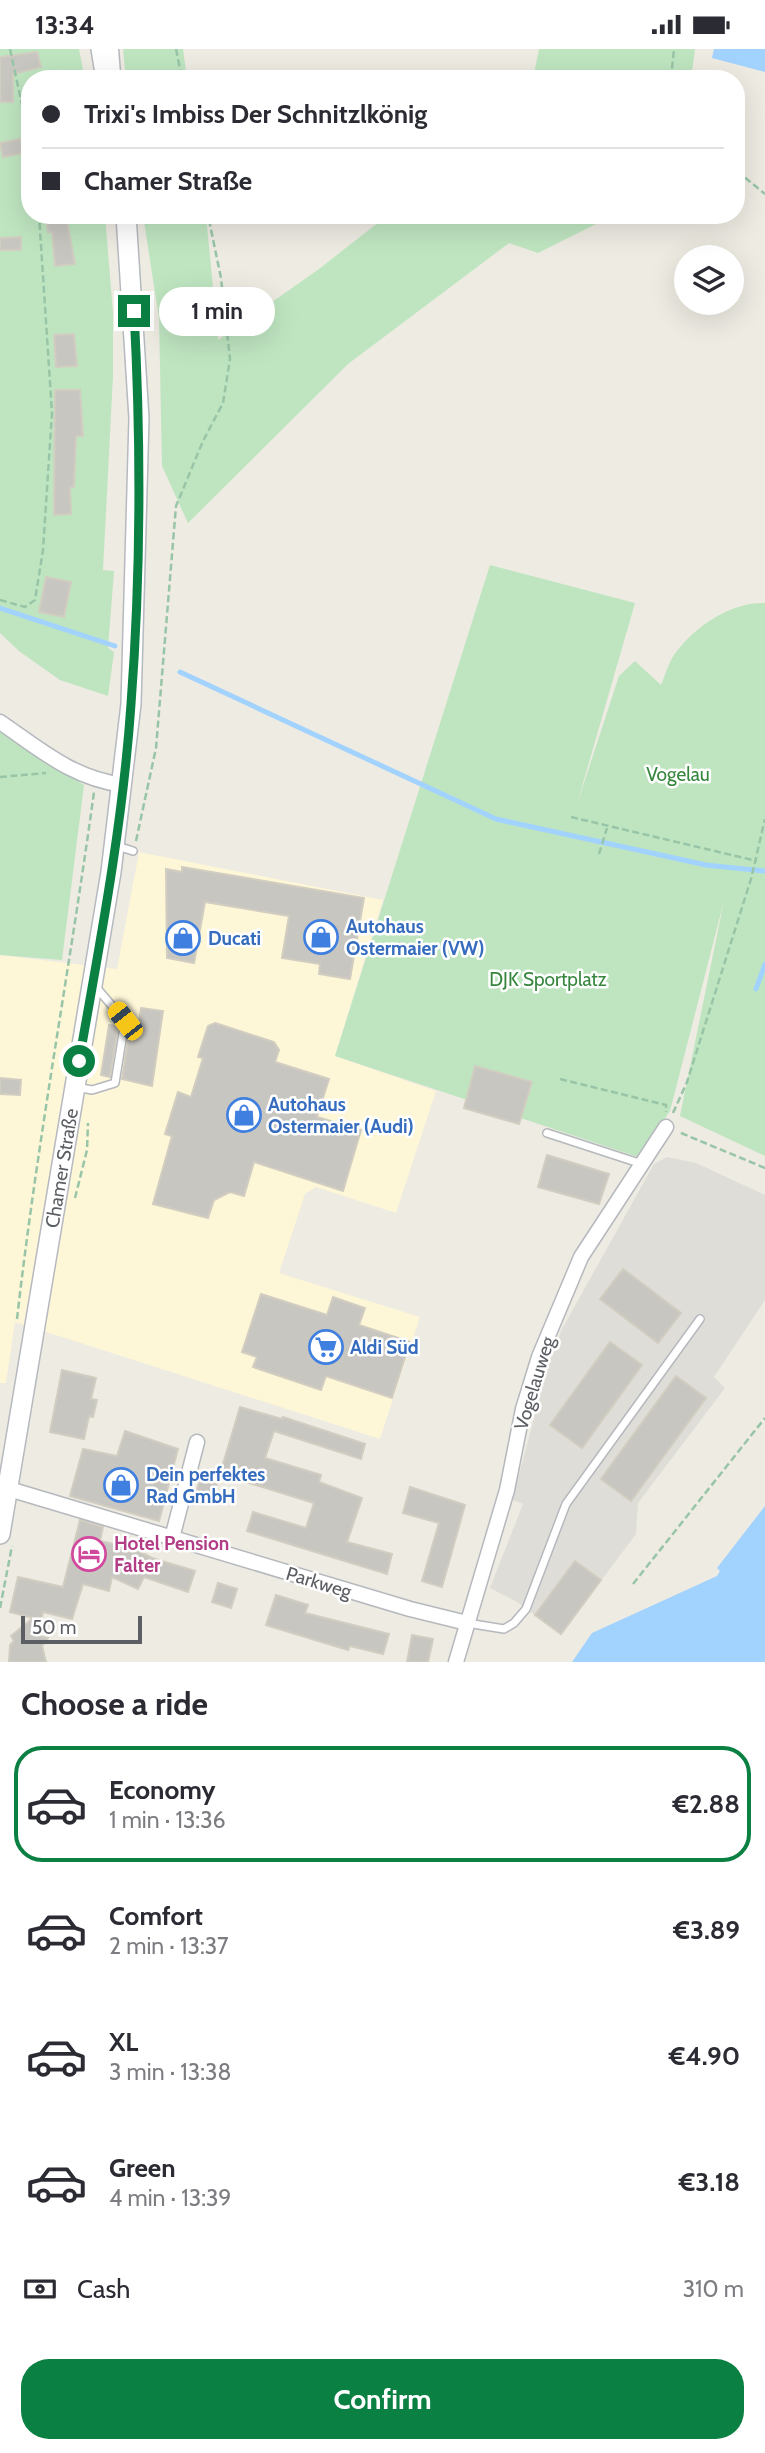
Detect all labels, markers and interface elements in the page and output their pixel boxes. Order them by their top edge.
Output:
text: 13:34 [35,9,95,41]
text: Trixi's Imbiss Der Schnitzlkönig [84,98,427,130]
text: Chamer Straße [84,165,252,197]
map controls [674,245,744,315]
button: layers [674,245,744,315]
callout: 1 min [158,287,274,335]
route end [118,295,150,327]
text: 1 min [191,297,243,325]
park label: Vogelau [646,763,710,786]
place label: Autohaus Ostermaier (VW) [346,915,484,960]
shop icon: Autohaus Ostermaier (VW) [302,918,340,956]
shop icon: Ducati [164,919,202,957]
place label: Ducati [208,927,261,950]
park label: DJK Sportplatz [489,968,607,991]
car [104,998,147,1044]
route start [63,1045,95,1077]
place label: Autohaus Ostermaier (Audi) [268,1093,414,1138]
shop icon: Autohaus Ostermaier (Audi) [225,1096,263,1134]
street label: Chamer Straße [41,1107,83,1230]
supermarket icon: Aldi Süd [307,1328,345,1366]
street label: Vogelauweg [509,1333,560,1433]
place label: Aldi Süd [350,1336,419,1359]
place label: Dein perfektes Rad GmbH [146,1463,265,1508]
shop icon: Dein perfektes Rad GmbH [102,1466,140,1504]
place label: Hotel Pension Falter [114,1532,229,1577]
hotel icon: Hotel Pension Falter [70,1535,108,1573]
street label: Parkweg [283,1562,355,1603]
scale bar [21,1613,142,1645]
text: 50 m [32,1616,76,1639]
text: Choose a ride [21,1684,208,1723]
icon: car [25,1773,88,1836]
text: Economy [109,1774,215,1806]
text: €2.88 [672,1788,740,1820]
text: 1 min · 13:36 [109,1806,226,1834]
icon: car [25,1899,88,1962]
text: Comfort [109,1900,203,1932]
text: €3.89 [673,1914,740,1946]
text: 2 min · 13:37 [109,1932,229,1960]
icon: car [25,2025,88,2088]
text: XL [109,2026,138,2058]
text: €4.90 [669,2040,740,2072]
text: 3 min · 13:38 [109,2058,231,2086]
icon: car [25,2151,88,2214]
text: Green [109,2152,176,2184]
text: €3.18 [679,2166,740,2198]
text: 4 min · 13:39 [109,2184,231,2212]
icon: cash [21,2270,59,2308]
text: Cash [77,2273,130,2305]
text: 310 m [683,2275,744,2303]
button: Confirm [21,2359,744,2439]

